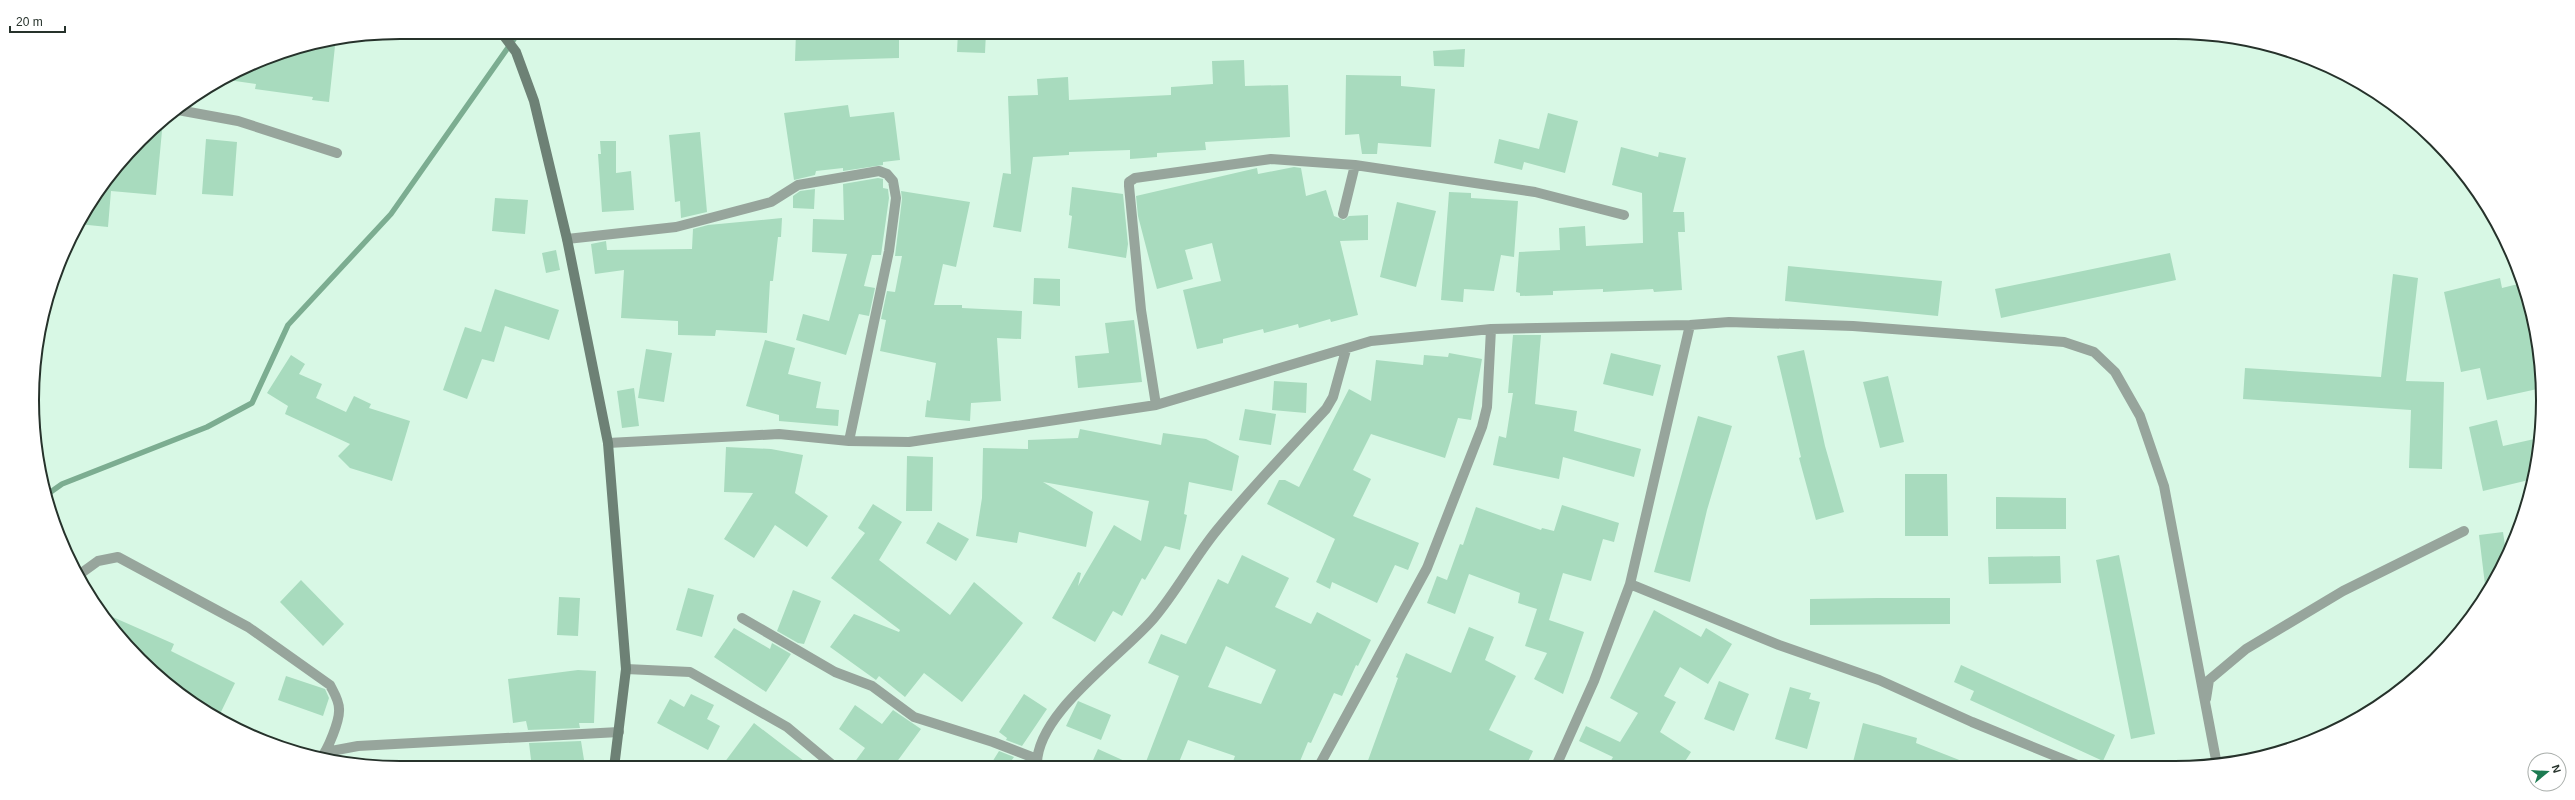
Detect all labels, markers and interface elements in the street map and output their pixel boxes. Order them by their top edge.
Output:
scale bar [10,8,65,34]
text: 20 m [16,15,43,29]
north arrow [2527,752,2567,792]
text: N [2550,763,2563,775]

